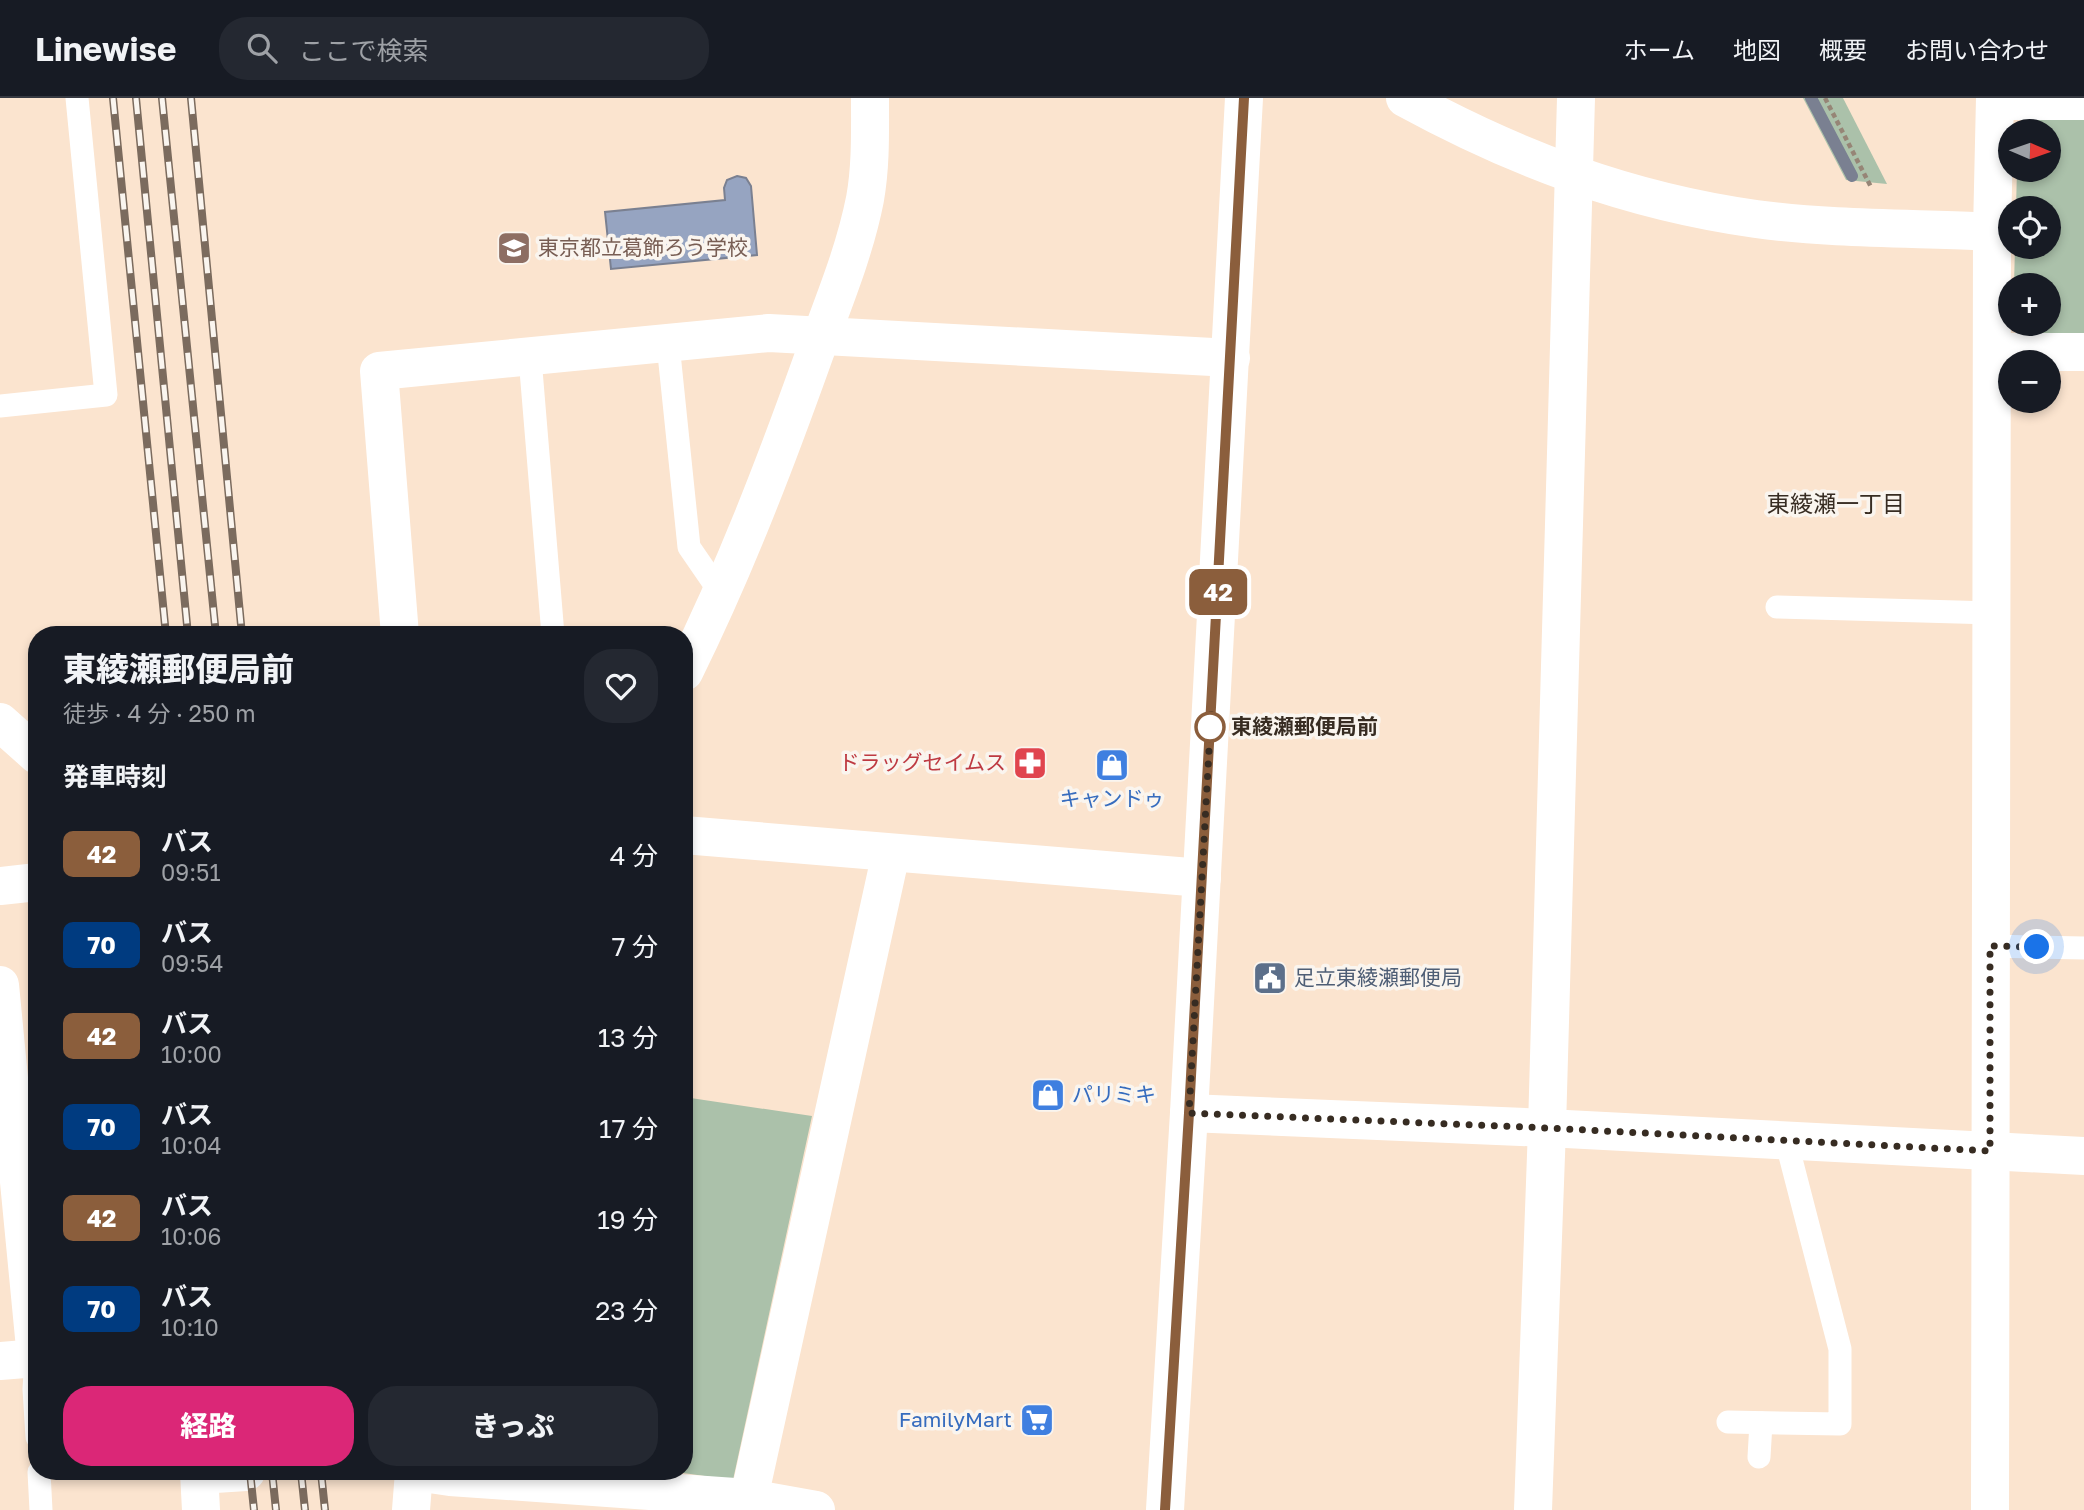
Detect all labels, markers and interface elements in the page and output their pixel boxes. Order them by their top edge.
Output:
search box [219,17,709,80]
text: Linewise [35,29,177,68]
icon: search [243,29,281,67]
text: ここで検索 [299,35,429,66]
text: ホーム [1624,35,1695,64]
text: 地図 [1733,35,1781,64]
text: 概要 [1819,35,1867,64]
text: お問い合わせ [1905,35,2049,64]
north arrow [1998,119,2062,182]
map controls [1998,119,2061,413]
button: locate [1998,196,2061,259]
school or university icon: 東京都立葛飾ろう学校 [495,229,533,267]
place label: 東京都立葛飾ろう学校 [538,234,748,260]
button: + [1998,273,2061,336]
button: − [1998,350,2061,413]
district label: 東綾瀬一丁目 [1767,489,1905,517]
line badge: 42 [1186,569,1250,615]
text: 42 [1203,577,1233,606]
text: 東綾瀬郵便局前 [63,649,294,688]
button: heart [584,649,658,723]
text: 徒歩 · 4 分 · 250 m [63,699,256,727]
marker: 東綾瀬郵便局前 [1195,712,1225,742]
place label: 東綾瀬郵便局前 [1231,713,1378,739]
pharmacy icon: ドラッグセイムス [1011,744,1049,782]
shop icon: キャンドゥ [1093,746,1131,784]
place label: ドラッグセイムス [838,749,1006,775]
text: 発車時刻 [63,761,167,792]
place label: キャンドゥ [1060,785,1165,811]
text: バス [161,826,213,857]
text: 42 [87,839,116,868]
text: 4 分 [610,840,658,871]
text: 09:51 [161,858,221,886]
text: バス [161,917,213,948]
your location [2019,929,2054,964]
text: 70 [87,930,116,959]
text: 7 分 [612,931,658,962]
text: 09:54 [161,949,223,977]
public building icon: 足立東綾瀬郵便局 [1251,959,1289,997]
place label: 足立東綾瀬郵便局 [1294,964,1462,990]
text: バス [161,1008,213,1039]
text: 42 [87,1021,116,1050]
text: 13 分 [598,1022,658,1053]
text: 10:00 [161,1040,222,1068]
shop icon: パリミキ [1029,1076,1067,1114]
place label: パリミキ [1072,1081,1156,1107]
text: バス [161,1099,213,1130]
text: 70 [87,1112,116,1141]
text: 17 分 [599,1113,658,1144]
text: 10:04 [161,1131,222,1159]
text: バス [161,1190,213,1221]
text: 42 [87,1203,116,1232]
text: 19 分 [597,1204,658,1235]
text: 10:06 [161,1222,222,1250]
text: バス [161,1281,213,1312]
text: 70 [87,1294,116,1323]
text: 23 分 [595,1295,658,1326]
text: 10:10 [161,1313,219,1341]
button: 経路 [63,1386,354,1466]
button: きっぷ [368,1386,658,1466]
supermarket icon: FamilyMart [1018,1401,1056,1439]
place label: FamilyMart [899,1406,1012,1432]

